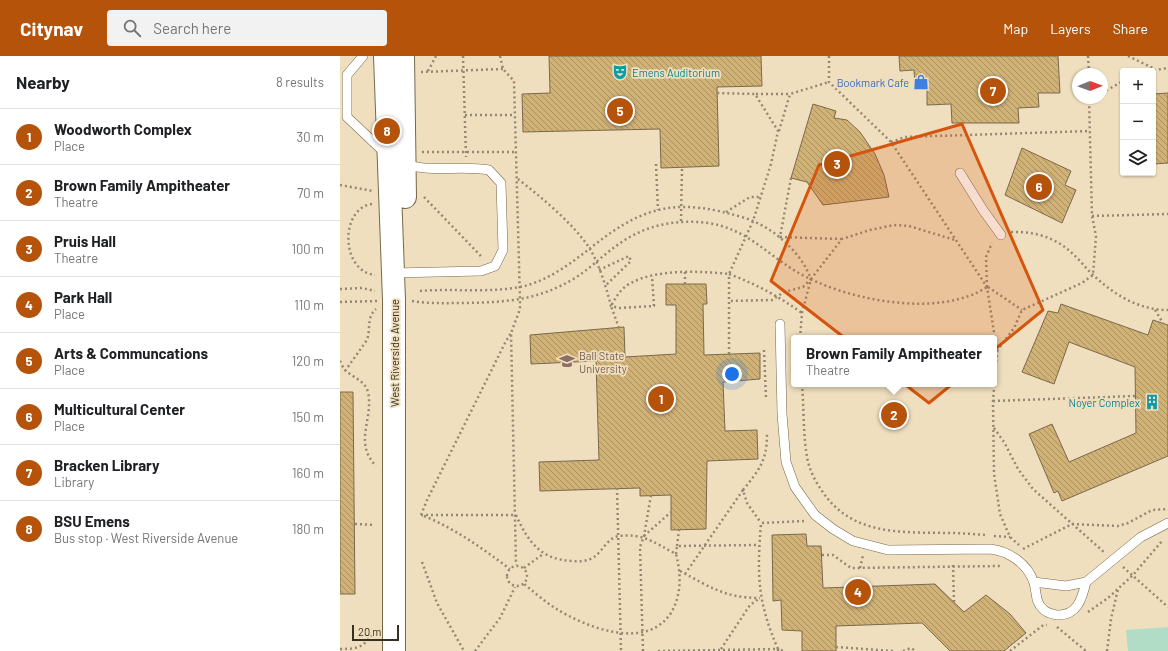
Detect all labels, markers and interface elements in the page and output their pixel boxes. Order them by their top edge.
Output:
search box [107,10,387,46]
text: Citynav [20,17,83,40]
icon: search [121,17,143,39]
text: Search here [153,19,231,37]
text: Map [1003,20,1028,37]
text: Layers [1050,20,1091,37]
text: Share [1113,20,1148,37]
theatre icon: Emens Auditorium [611,63,629,81]
place label: Emens Auditorium [632,66,720,79]
north arrow [1072,68,1108,104]
map controls [1120,68,1156,176]
button: + [1120,68,1156,104]
text: Nearby [16,72,70,92]
shop icon: Bookmark Cafe [912,73,930,91]
text: 8 results [276,74,324,90]
place label: Bookmark Cafe [837,76,909,89]
pin: 7 [980,76,1006,106]
pin: 5 [607,96,633,126]
button: − [1120,104,1156,140]
pin: 8 [374,116,400,146]
text: Woodworth Complex [54,120,192,138]
text: 1 [27,129,31,145]
text: 30 m [297,129,324,145]
text: Place [54,138,85,154]
button: layers [1120,140,1156,176]
pin: 3 [824,149,850,179]
pin: 6 [1026,172,1052,202]
text: Brown Family Ampitheater [54,176,230,194]
text: 2 [25,185,33,201]
text: 70 m [297,185,324,201]
text: Theatre [54,194,98,210]
text: Pruis Hall [54,232,116,250]
text: 3 [25,241,33,257]
text: 100 m [291,241,324,257]
text: Theatre [54,250,98,266]
text: Park Hall [54,288,112,306]
text: 4 [25,297,33,313]
text: 110 m [294,297,324,313]
street label: West Riverside Avenue [388,299,401,407]
text: Place [54,306,85,322]
popup [791,335,997,387]
text: Arts & Communcations [54,344,208,362]
text: Brown Family Ampitheater [806,344,982,362]
place label: Ball State University [579,349,627,375]
school or university icon: Ball State University [558,352,576,370]
text: 5 [25,353,33,369]
text: 120 m [292,353,324,369]
text: Place [54,362,85,378]
text: Theatre [806,362,850,378]
your location [722,364,742,384]
pin: 1 [648,384,674,414]
building icon: Noyer Complex [1143,393,1161,411]
place label: Noyer Complex [1069,396,1140,409]
text: Multicultural Center [54,400,185,418]
pin: 2 [881,400,907,430]
text: 6 [26,409,32,425]
text: 150 m [292,409,324,425]
text: Place [54,418,85,434]
text: Bracken Library [54,456,160,474]
text: 7 [26,465,32,481]
text: 160 m [292,465,324,481]
text: Library [54,474,94,490]
text: BSU Emens [54,512,130,530]
text: 8 [25,521,33,537]
text: 180 m [292,521,324,537]
text: Bus stop · West Riverside Avenue [54,530,238,546]
pin: 4 [845,577,871,607]
scale bar [352,623,399,642]
text: 20 m [358,625,381,638]

